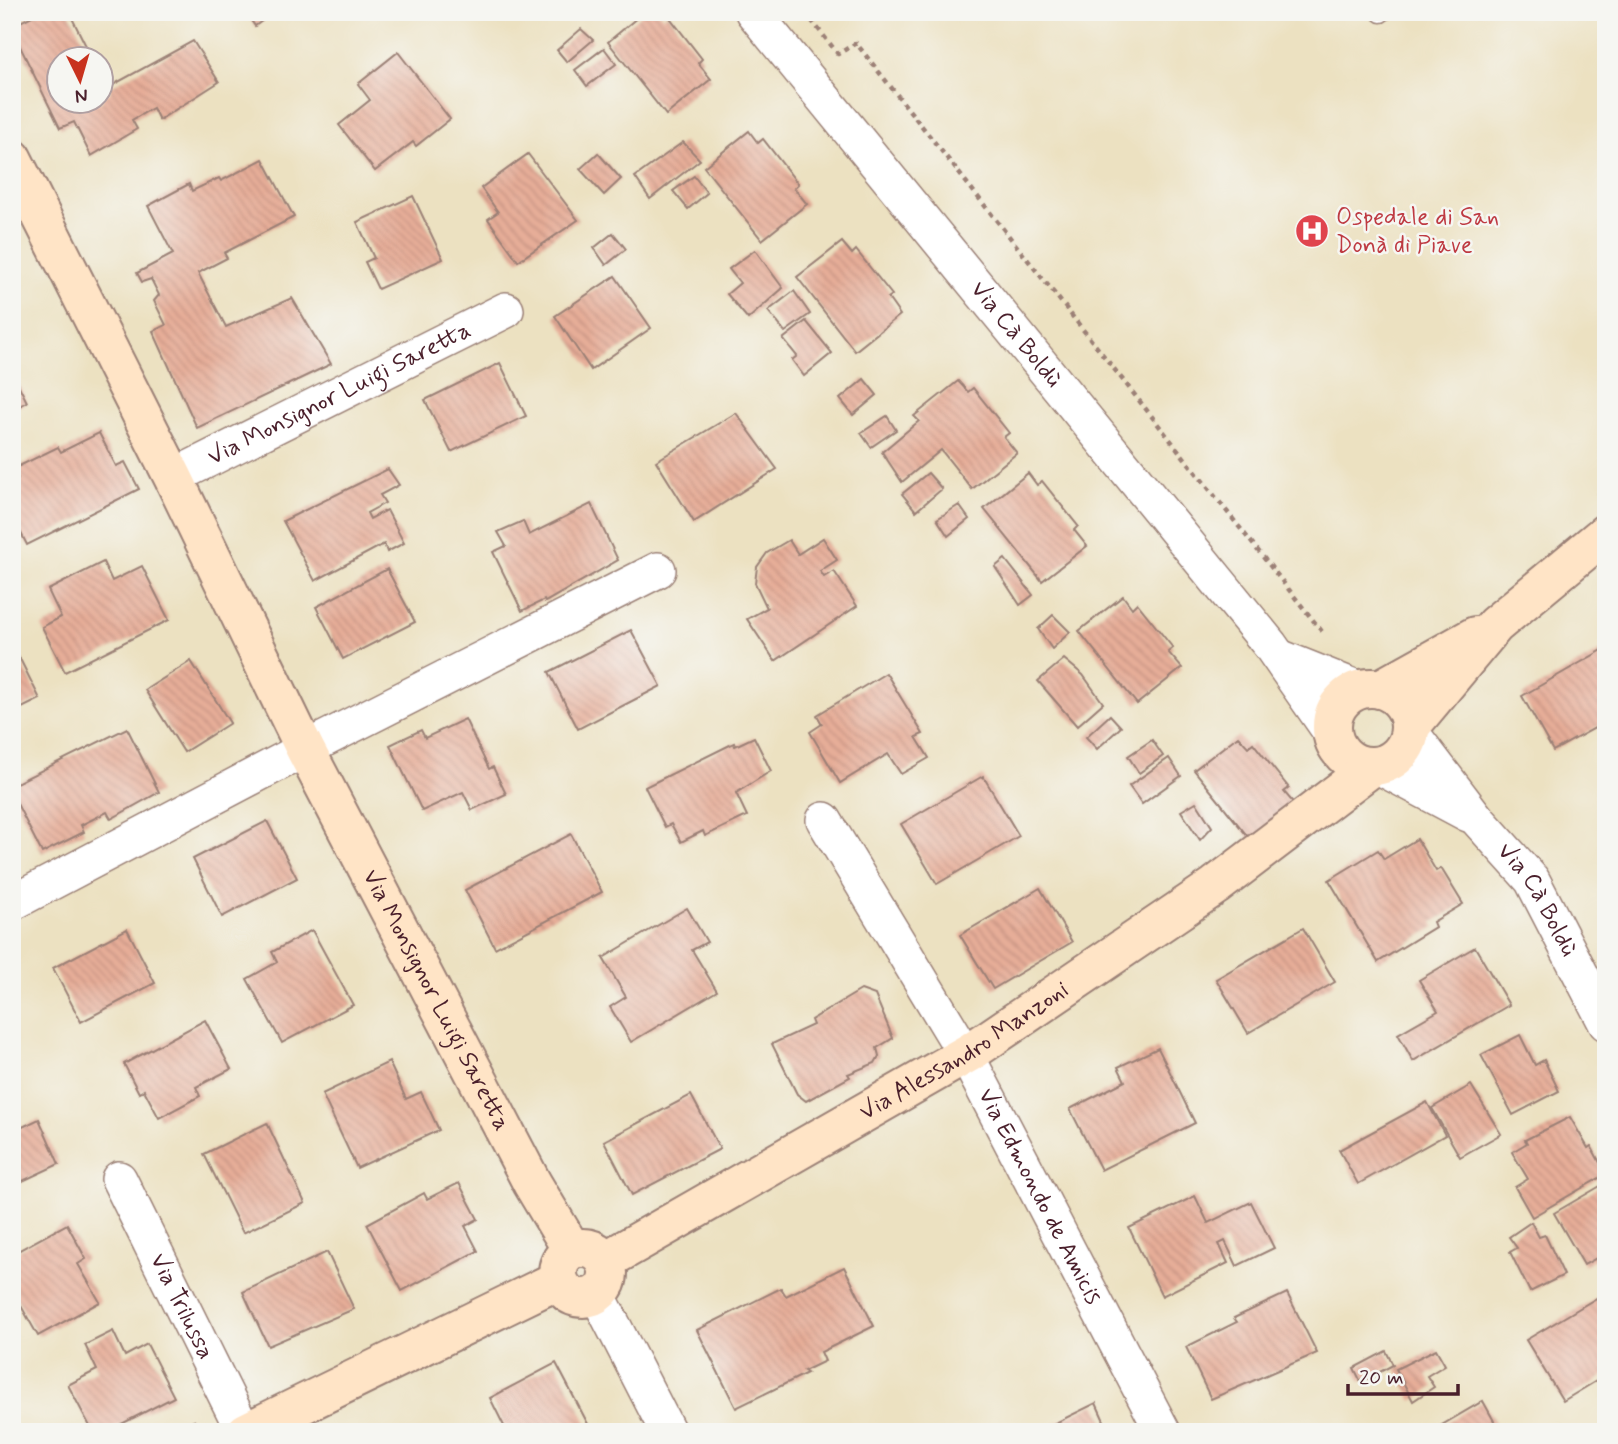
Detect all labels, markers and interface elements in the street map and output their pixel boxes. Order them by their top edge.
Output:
north arrow [46,46,116,116]
text: N [74,82,89,108]
place label: Ospedale di San Donà di Piave [1336,202,1499,261]
hospital icon: Ospedale di San Donà di Piave [1293,212,1331,250]
street label: Via Cà Boldù [963,275,1069,394]
street label: Via Monsignor Luigi Saretta [202,315,476,473]
street label: Via Cà Boldù [1490,836,1584,962]
street label: Via Monsignor Luigi Saretta [355,864,517,1136]
street label: Via Alessandro Manzoni [854,974,1075,1128]
street label: Via Edmondo de Amicis [971,1083,1109,1310]
street label: Via Trilussa [143,1248,221,1365]
scale bar [1348,1353,1459,1397]
text: 20 m [1359,1364,1404,1392]

